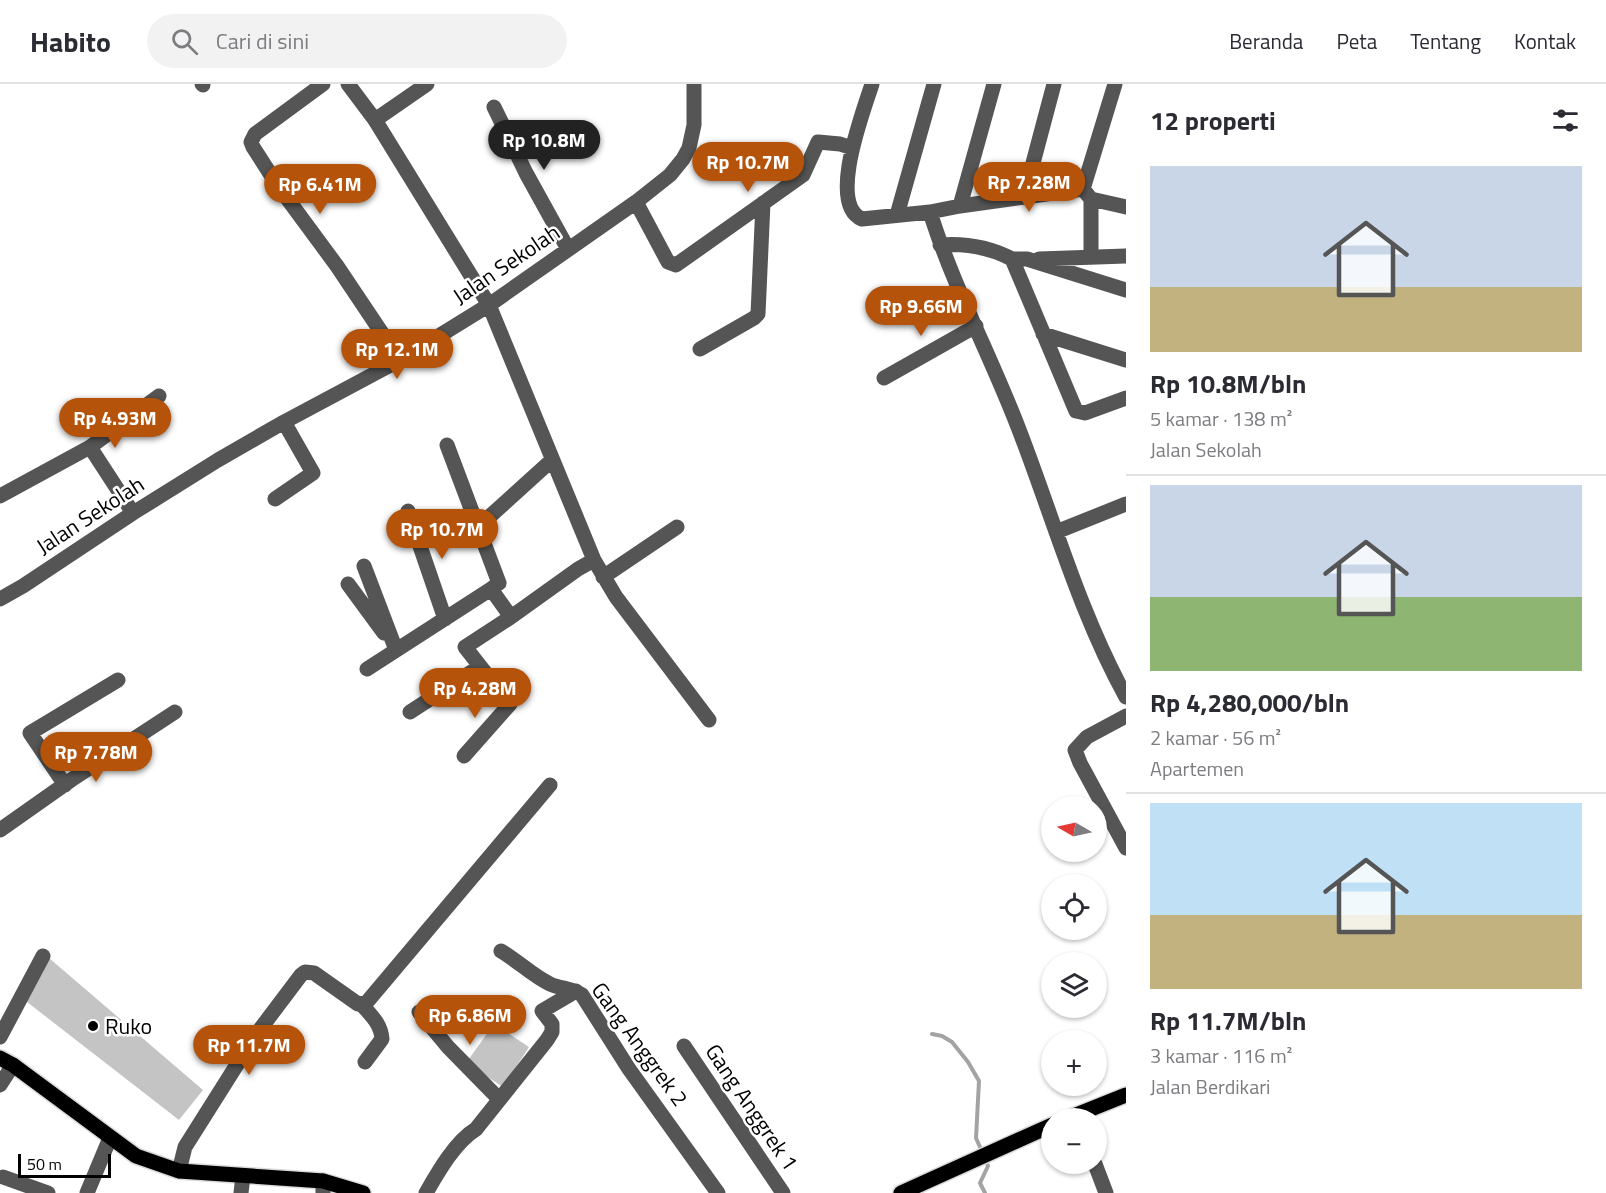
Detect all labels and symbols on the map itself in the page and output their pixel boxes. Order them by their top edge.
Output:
pin: Rp 10.8M [482,120,606,171]
pin: Rp 10.7M [686,142,810,193]
pin: Rp 7.28M [967,162,1091,213]
pin: Rp 6.41M [258,164,382,215]
street label: Jalan Sekolah [446,216,566,312]
pin: Rp 9.66M [859,286,983,337]
pin: Rp 12.1M [335,329,459,380]
pin: Rp 4.93M [53,398,177,449]
street label: Jalan Sekolah [29,467,151,563]
pin: Rp 10.7M [380,509,504,560]
pin: Rp 4.28M [413,668,537,719]
pin: Rp 7.78M [34,732,158,783]
north arrow [1041,796,1107,862]
street label: Gang Anggrek 2 [583,975,697,1113]
pin: Rp 6.86M [408,995,532,1046]
place label: Ruko [105,1009,152,1043]
marker: Ruko [86,1019,100,1033]
pin: Rp 11.7M [187,1025,311,1076]
street label: Gang Anggrek 1 [697,1037,807,1177]
scale bar [18,1151,111,1178]

